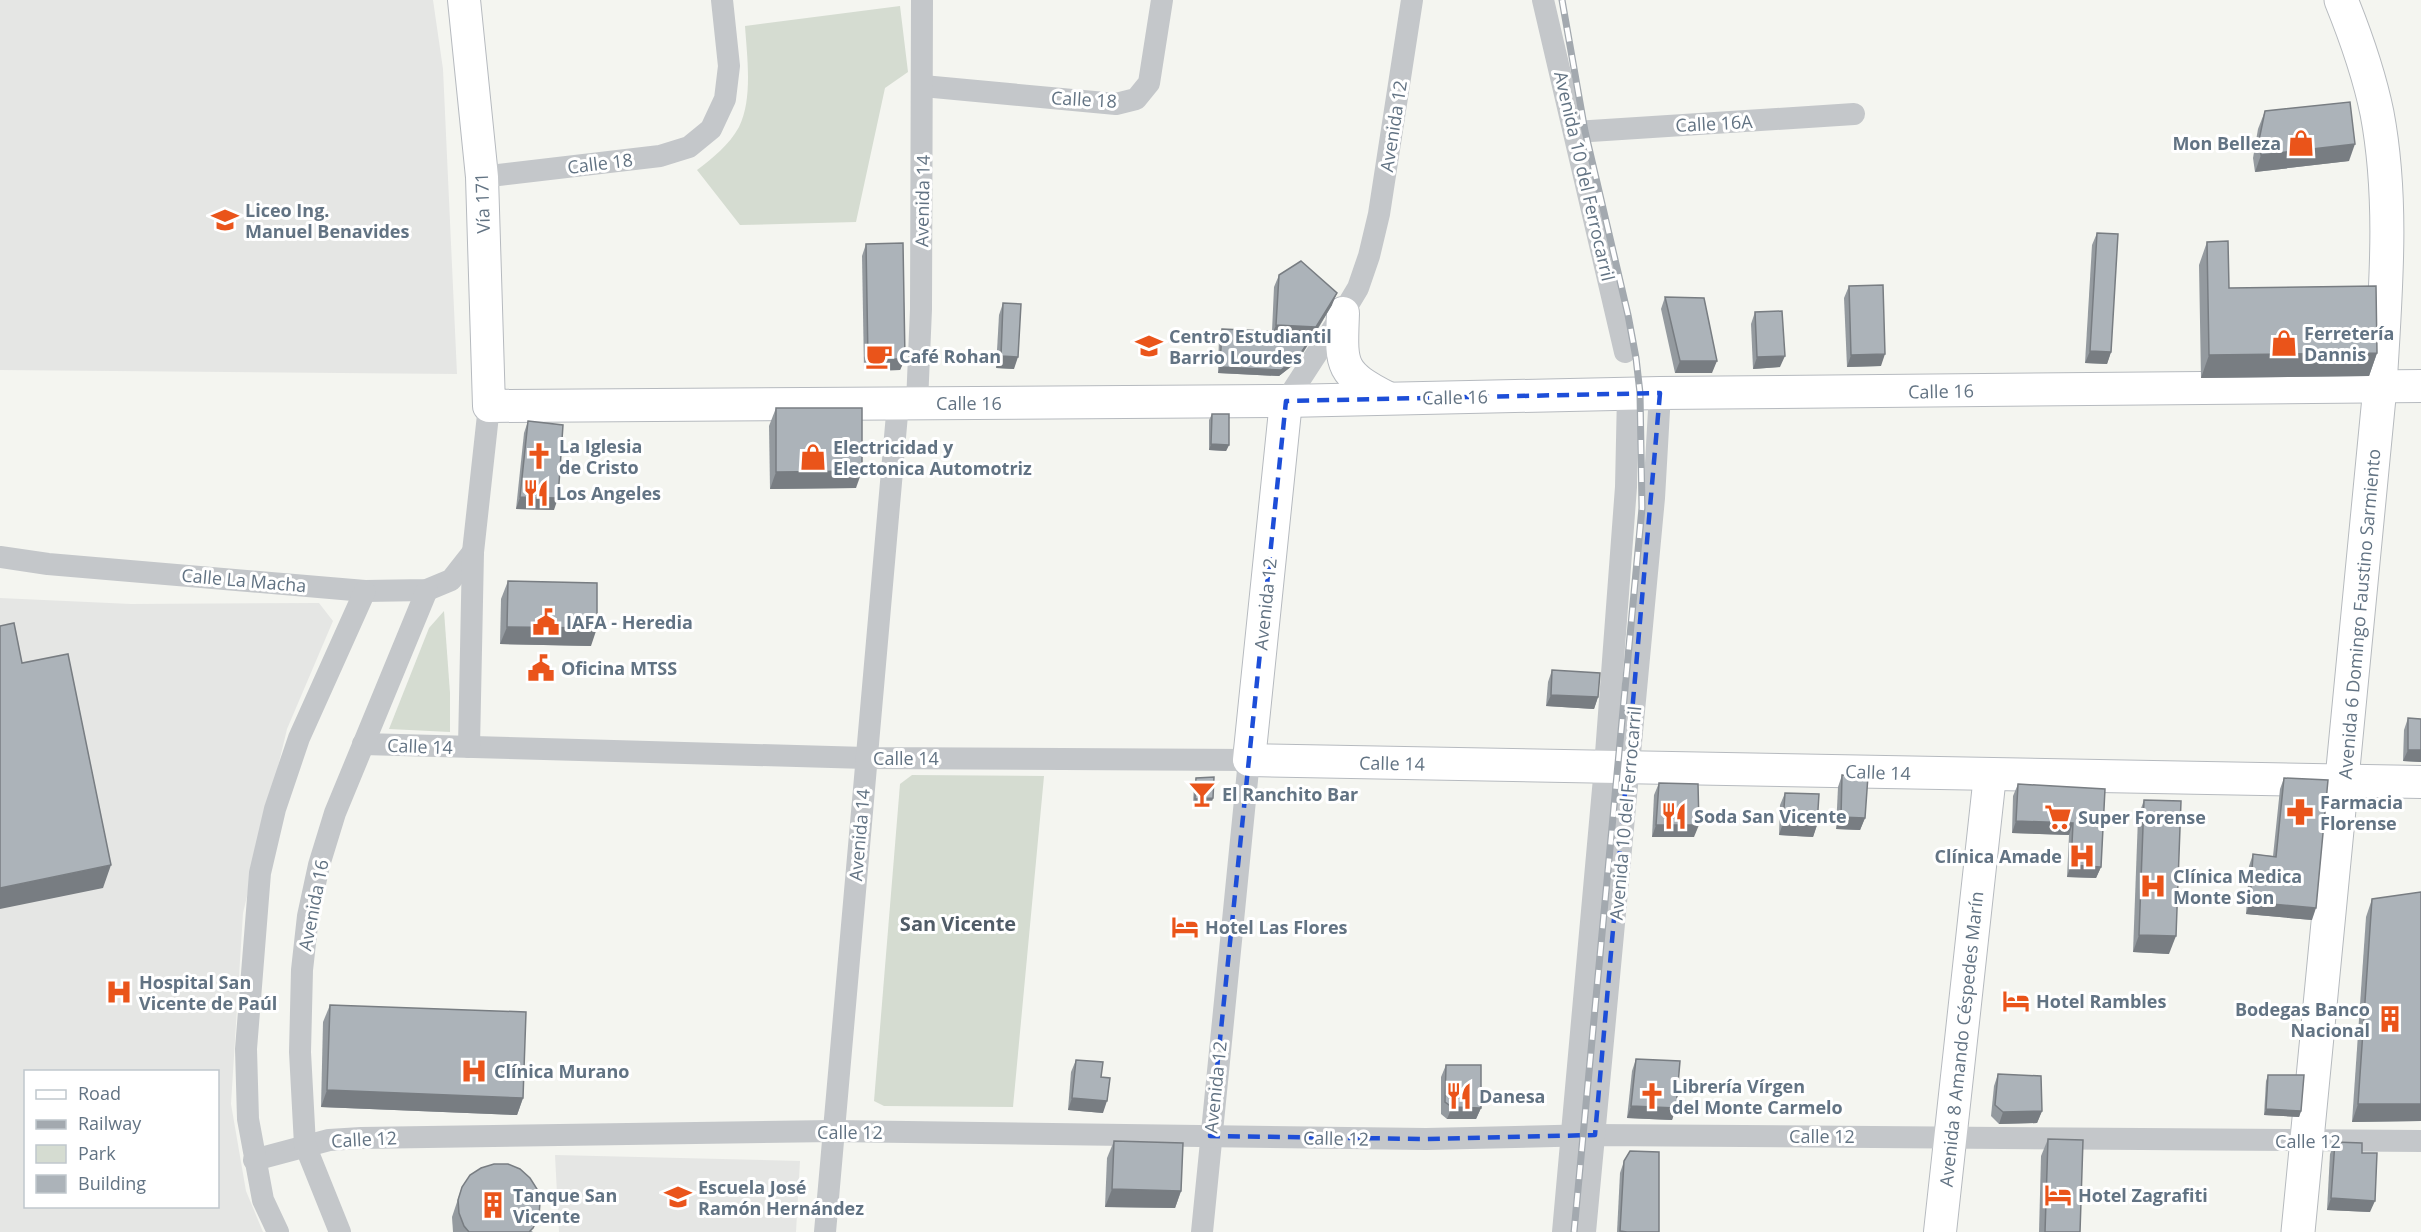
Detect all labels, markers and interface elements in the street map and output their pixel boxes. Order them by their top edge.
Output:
street label: Avenida 10 del Ferrocarril [1549,69,1621,283]
street label: Avenida 12 [1374,79,1412,173]
street label: Calle 18 [1051,85,1117,113]
street label: Calle 16A [1675,109,1754,137]
shop icon: Mon Belleza [2286,128,2316,158]
place label: Mon Belleza [2172,131,2281,155]
street label: Calle 18 [566,147,634,179]
street label: Avenida 14 [909,155,935,247]
street label: Vía 171 [469,172,495,234]
place label: Liceo Ing. Manuel Benavides [245,198,409,243]
school or university icon: Liceo Ing. Manuel Benavides [210,205,240,235]
place label: Ferretería Dannis [2304,321,2394,366]
place label: Centro Estudiantil Barrio Lourdes [1169,324,1332,369]
shop icon: Ferretería Dannis [2269,328,2299,358]
school or university icon: Centro Estudiantil Barrio Lourdes [1134,331,1164,361]
cafe icon: Café Rohan [864,341,894,371]
place label: Café Rohan [899,344,1001,368]
street label: Calle 16 [1908,378,1974,404]
street label: Calle 16 [1422,384,1488,410]
street label: Calle 16 [936,391,1002,415]
place label: La Iglesia de Cristo [559,434,642,479]
place label: Electricidad y Electonica Automotriz [833,435,1032,480]
church icon: La Iglesia de Cristo [524,441,554,471]
shop icon: Electricidad y Electonica Automotriz [798,442,828,472]
street label: Avenida 6 Domingo Faustino Sarmiento [2333,448,2385,780]
restaurant icon: Los Angeles [521,478,551,508]
place label: Los Angeles [556,481,661,505]
street label: Avenida 12 [1248,557,1282,651]
street label: Calle La Macha [181,563,307,597]
public building icon: IAFA - Heredia [531,607,561,637]
place label: IAFA - Heredia [566,610,693,634]
public building icon: Oficina MTSS [526,653,556,683]
place label: Oficina MTSS [561,656,677,680]
street label: Avenida 10 del Ferrocarril [1604,705,1646,921]
street label: Calle 14 [387,733,453,759]
street label: Calle 14 [873,746,939,770]
street label: Calle 14 [1359,750,1425,776]
street label: Calle 14 [1845,759,1911,785]
bar icon: El Ranchito Bar [1187,779,1217,809]
place label: El Ranchito Bar [1222,782,1358,806]
street label: Avenida 14 [843,788,875,882]
place label: Farmacia Florense [2320,790,2403,835]
pharmacy icon: Farmacia Florense [2285,797,2315,827]
restaurant icon: Soda San Vicente [1659,801,1689,831]
supermarket icon: Super Forense [2043,802,2073,832]
place label: Soda San Vicente [1694,804,1847,828]
place label: Super Forense [2078,805,2206,829]
hospital icon: Clínica Amade [2067,841,2097,871]
place label: Clínica Amade [1934,844,2062,868]
street label: Avenida 16 [292,857,334,953]
place label: Clínica Medica Monte Sion [2173,864,2302,909]
hospital icon: Clínica Medica Monte Sion [2138,871,2168,901]
street label: Avenida 8 Amando Céspedes Marín [1934,890,1988,1188]
district label: San Vicente [900,910,1016,937]
hotel icon: Hotel Las Flores [1170,912,1200,942]
place label: Hotel Las Flores [1205,915,1348,939]
place label: Hospital San Vicente de Paúl [139,970,277,1015]
hospital icon: Hospital San Vicente de Paúl [104,977,134,1007]
hotel icon: Hotel Rambles [2001,986,2031,1016]
place label: Hotel Rambles [2036,989,2166,1013]
place label: Bodegas Banco Nacional [2235,997,2370,1042]
building icon: Bodegas Banco Nacional [2375,1004,2405,1034]
street label: Avenida 12 [1198,1040,1232,1134]
hospital icon: Clínica Murano [459,1056,489,1086]
place label: Clínica Murano [494,1059,629,1083]
legend [24,1070,219,1208]
place label: Librería Vírgen del Monte Carmelo [1672,1074,1843,1119]
text: Road [78,1081,121,1105]
restaurant icon: Danesa [1444,1081,1474,1111]
church icon: Librería Vírgen del Monte Carmelo [1637,1081,1667,1111]
place label: Danesa [1479,1084,1545,1108]
text: Railway [78,1111,142,1135]
street label: Calle 12 [817,1120,883,1144]
street label: Calle 12 [1789,1124,1855,1148]
street label: Calle 12 [331,1125,397,1153]
street label: Calle 12 [1303,1125,1369,1151]
street label: Calle 12 [2275,1129,2341,1153]
text: Park [78,1141,116,1165]
text: Building [78,1171,146,1195]
place label: Escuela José Ramón Hernández [698,1175,864,1220]
hotel icon: Hotel Zagrafiti [2043,1180,2073,1210]
school or university icon: Escuela José Ramón Hernández [663,1182,693,1212]
place label: Tanque San Vicente [513,1183,617,1228]
place label: Hotel Zagrafiti [2078,1183,2208,1207]
building icon: Tanque San Vicente [478,1190,508,1220]

